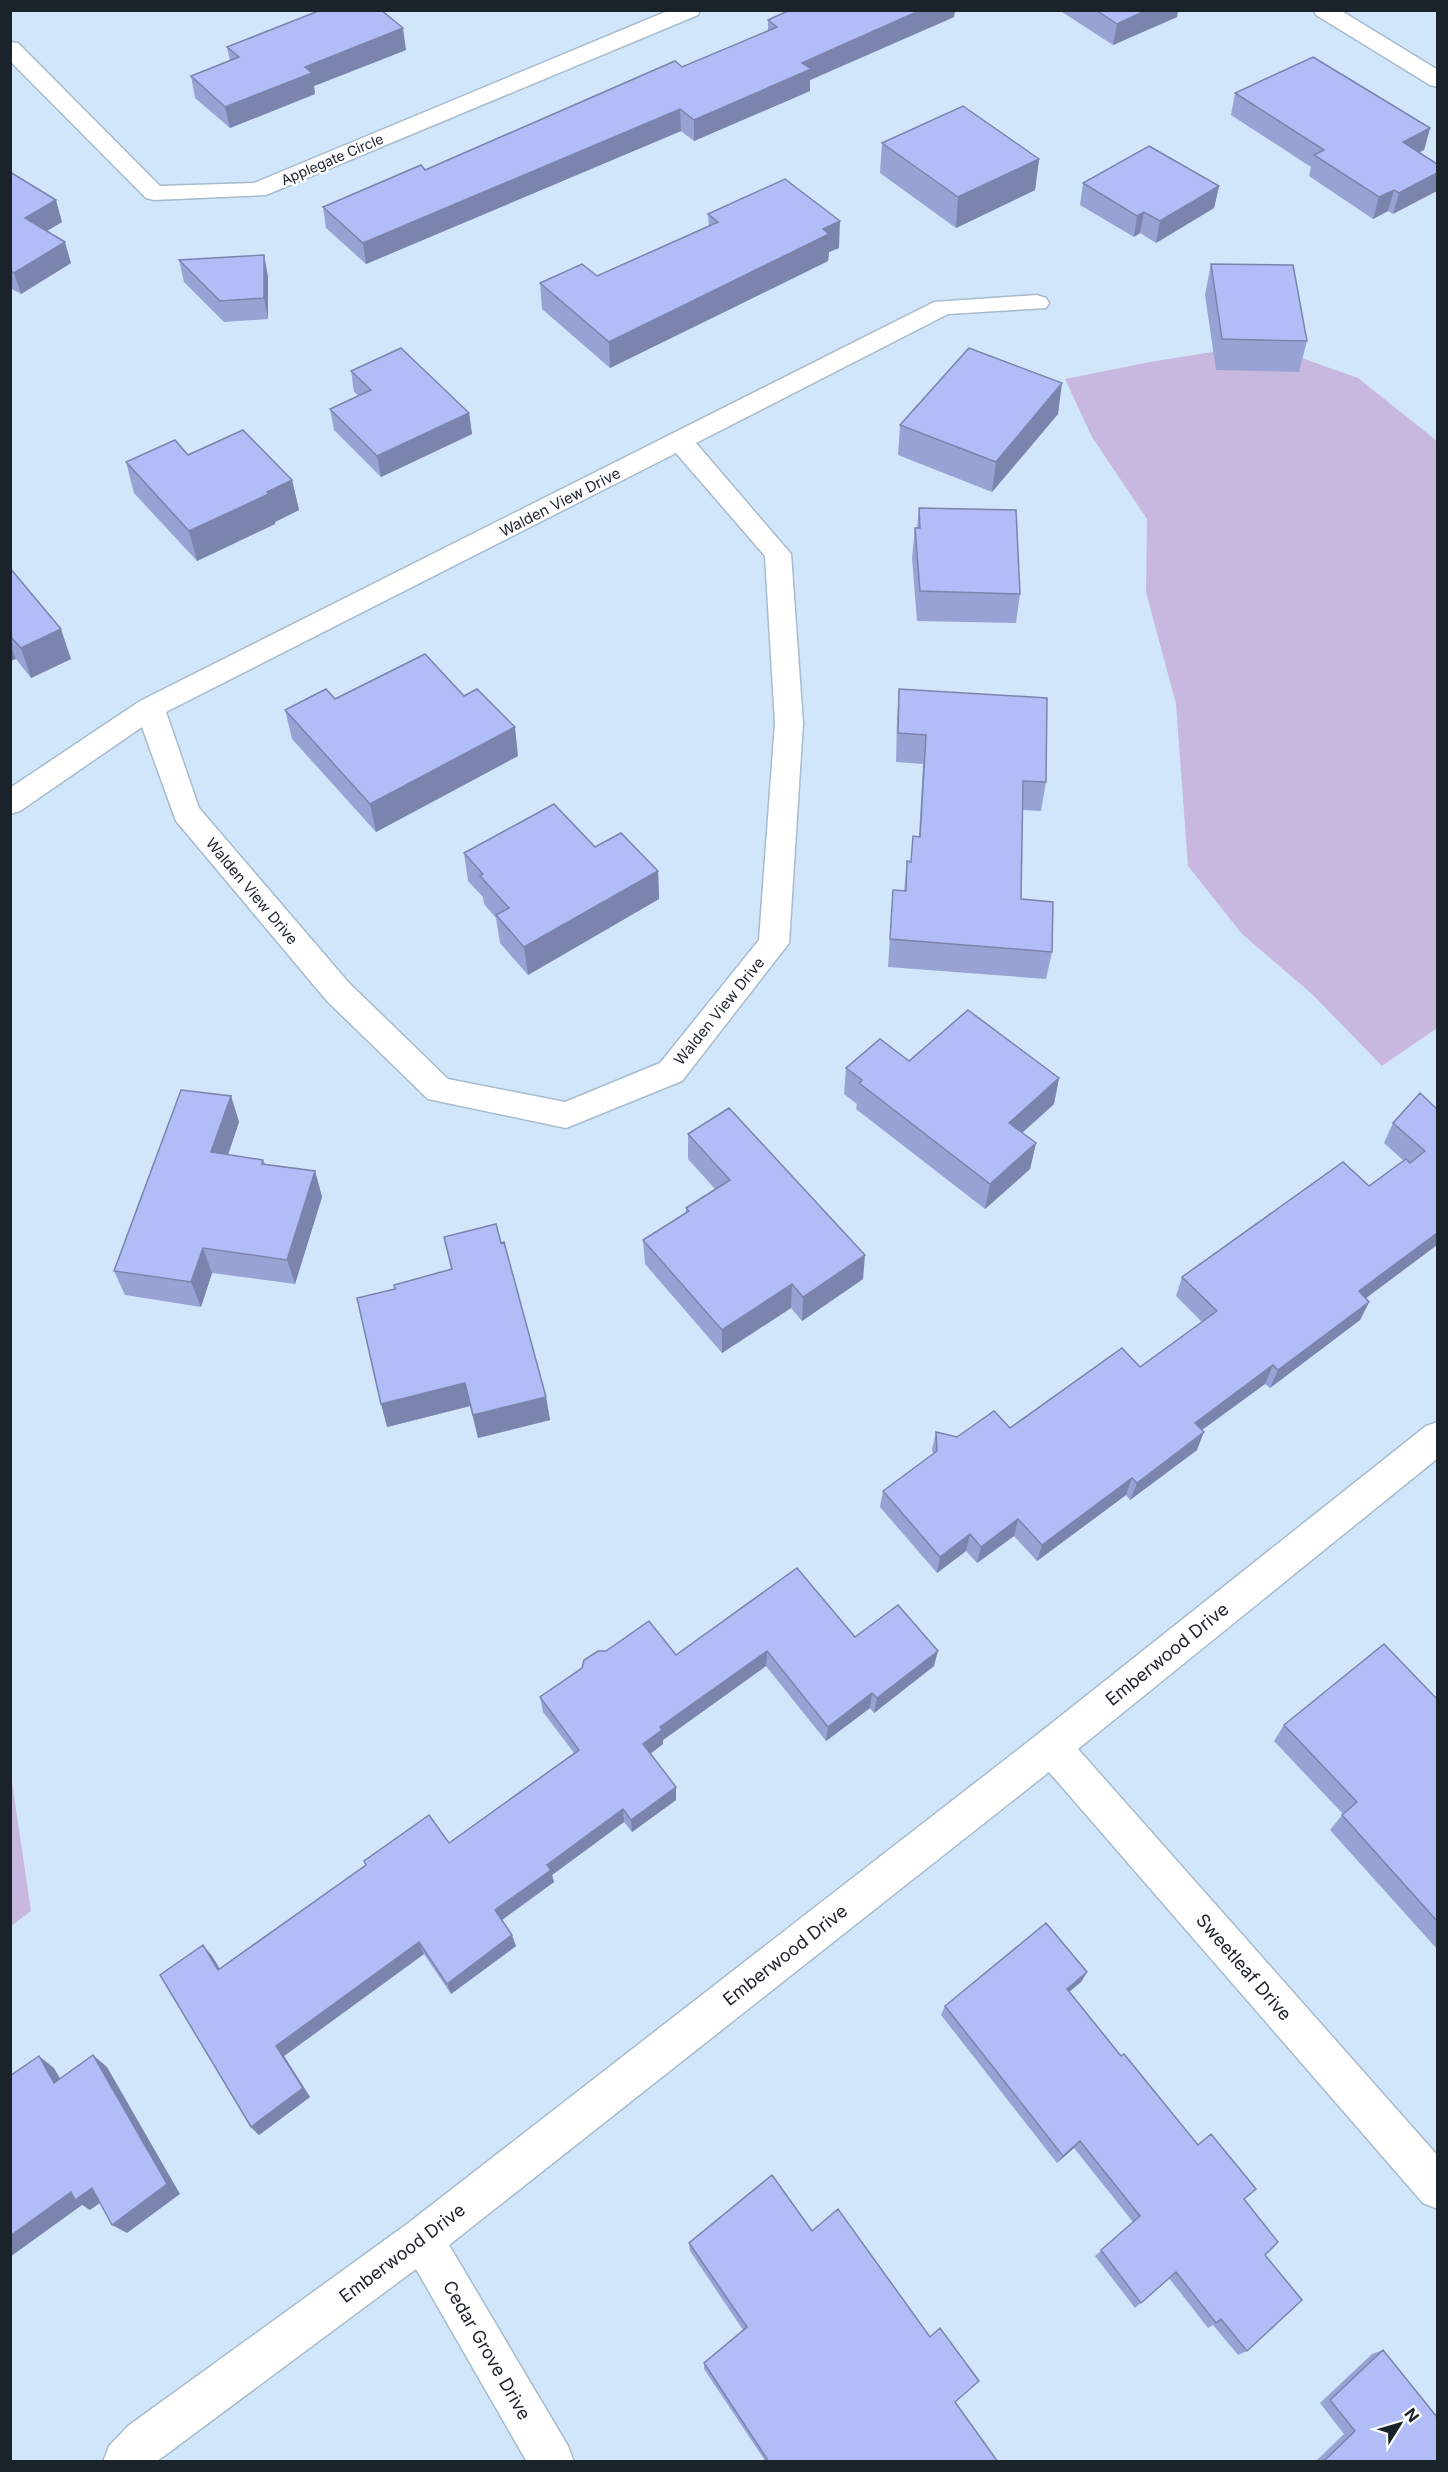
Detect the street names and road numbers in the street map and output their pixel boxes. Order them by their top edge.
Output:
street label: Applegate Circle [278,130,386,188]
street label: Walden View Drive [496,463,624,541]
street label: Walden View Drive [202,834,302,948]
street label: Walden View Drive [670,953,768,1069]
street label: Emberwood Drive [1101,1598,1233,1710]
street label: Emberwood Drive [719,1900,851,2010]
street label: Sweetleaf Drive [1192,1909,1296,2025]
street label: Emberwood Drive [335,2199,469,2307]
street label: Cedar Grove Drive [439,2277,535,2423]

